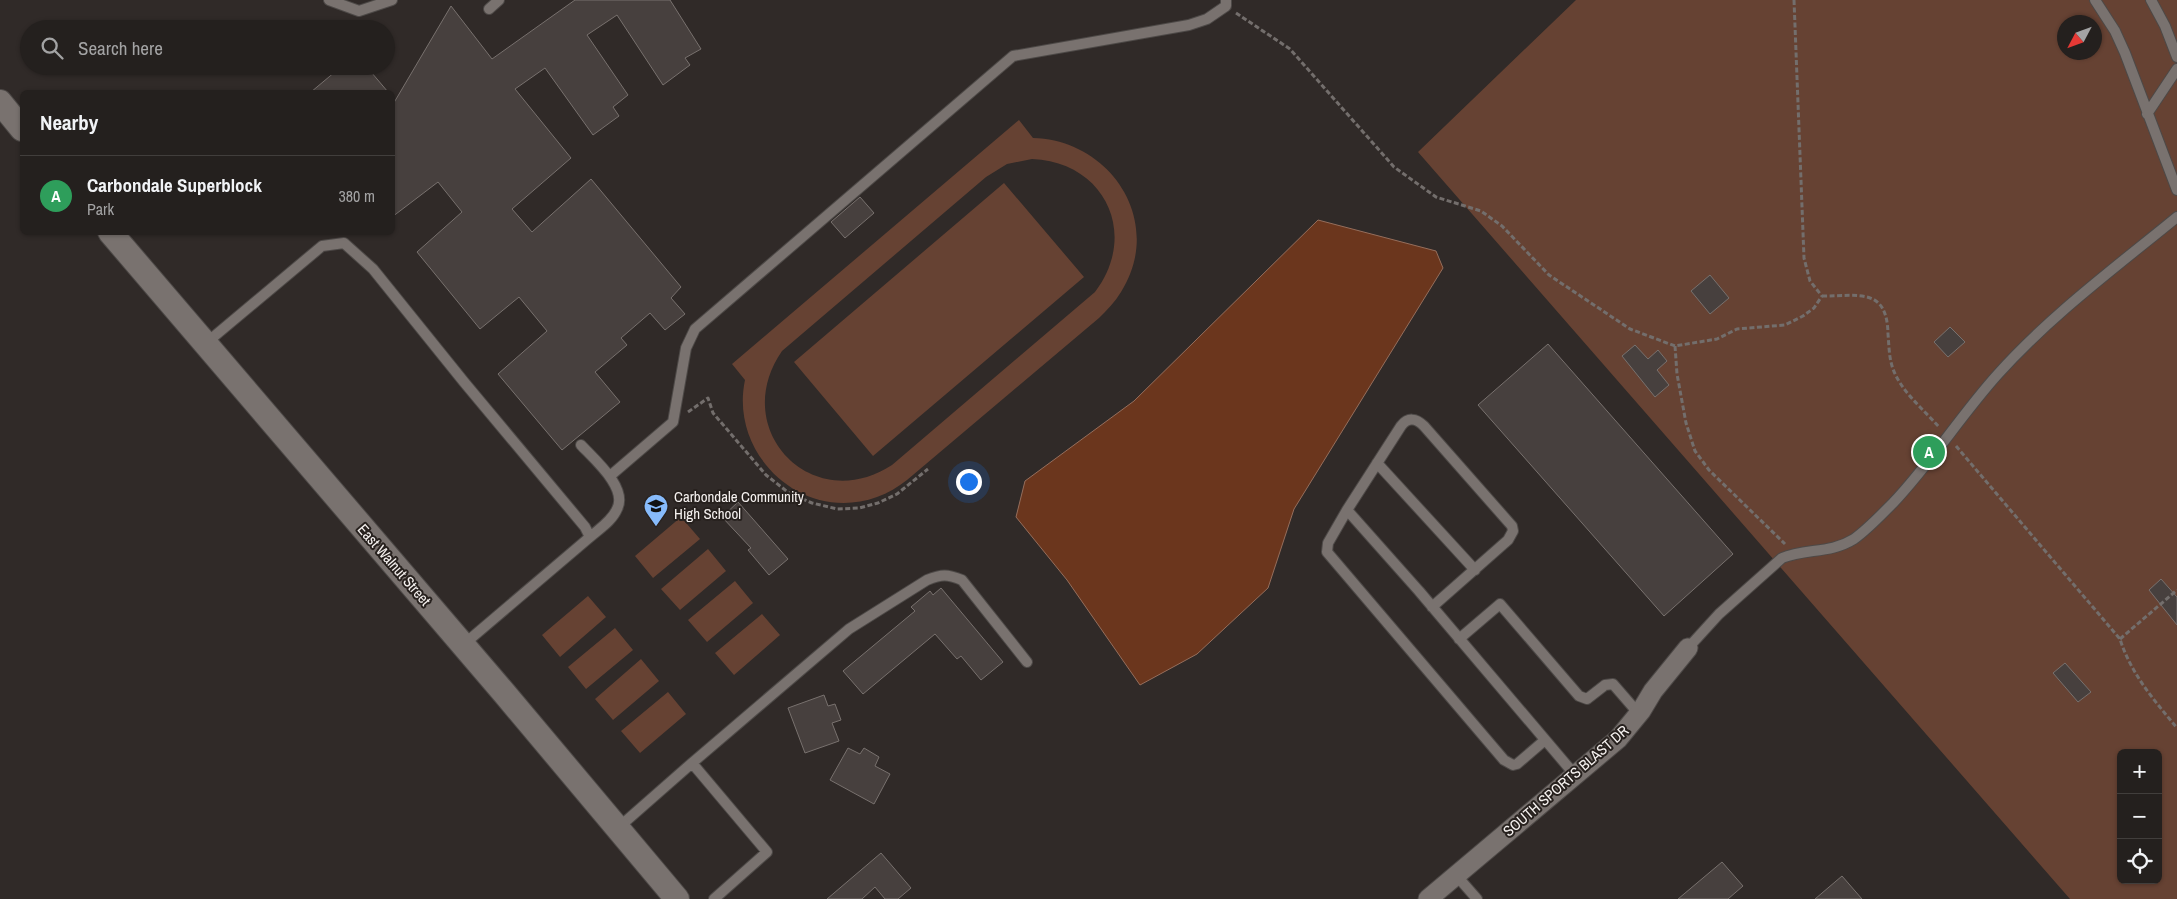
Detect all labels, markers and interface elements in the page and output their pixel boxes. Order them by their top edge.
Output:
north arrow [2057,15,2102,60]
search box [20,20,395,75]
icon: search [38,34,66,62]
text: Search here [78,35,163,61]
text: Nearby [40,108,98,137]
text: Carbondale Superblock [87,172,262,198]
text: A [51,185,61,207]
text: 380 m [339,185,375,207]
text: Park [87,198,114,220]
pin: A [1913,433,1945,471]
your location [956,469,982,495]
place label: Carbondale Community High School [674,486,805,524]
school or university icon: Carbondale Community High School [643,493,669,527]
street label: East Walnut Street [353,519,436,611]
street label: SOUTH SPORTS BLAST DR [1498,720,1633,841]
map controls [2117,749,2162,884]
button: + [2117,749,2162,794]
button: − [2117,794,2162,839]
button: locate [2117,839,2162,884]

